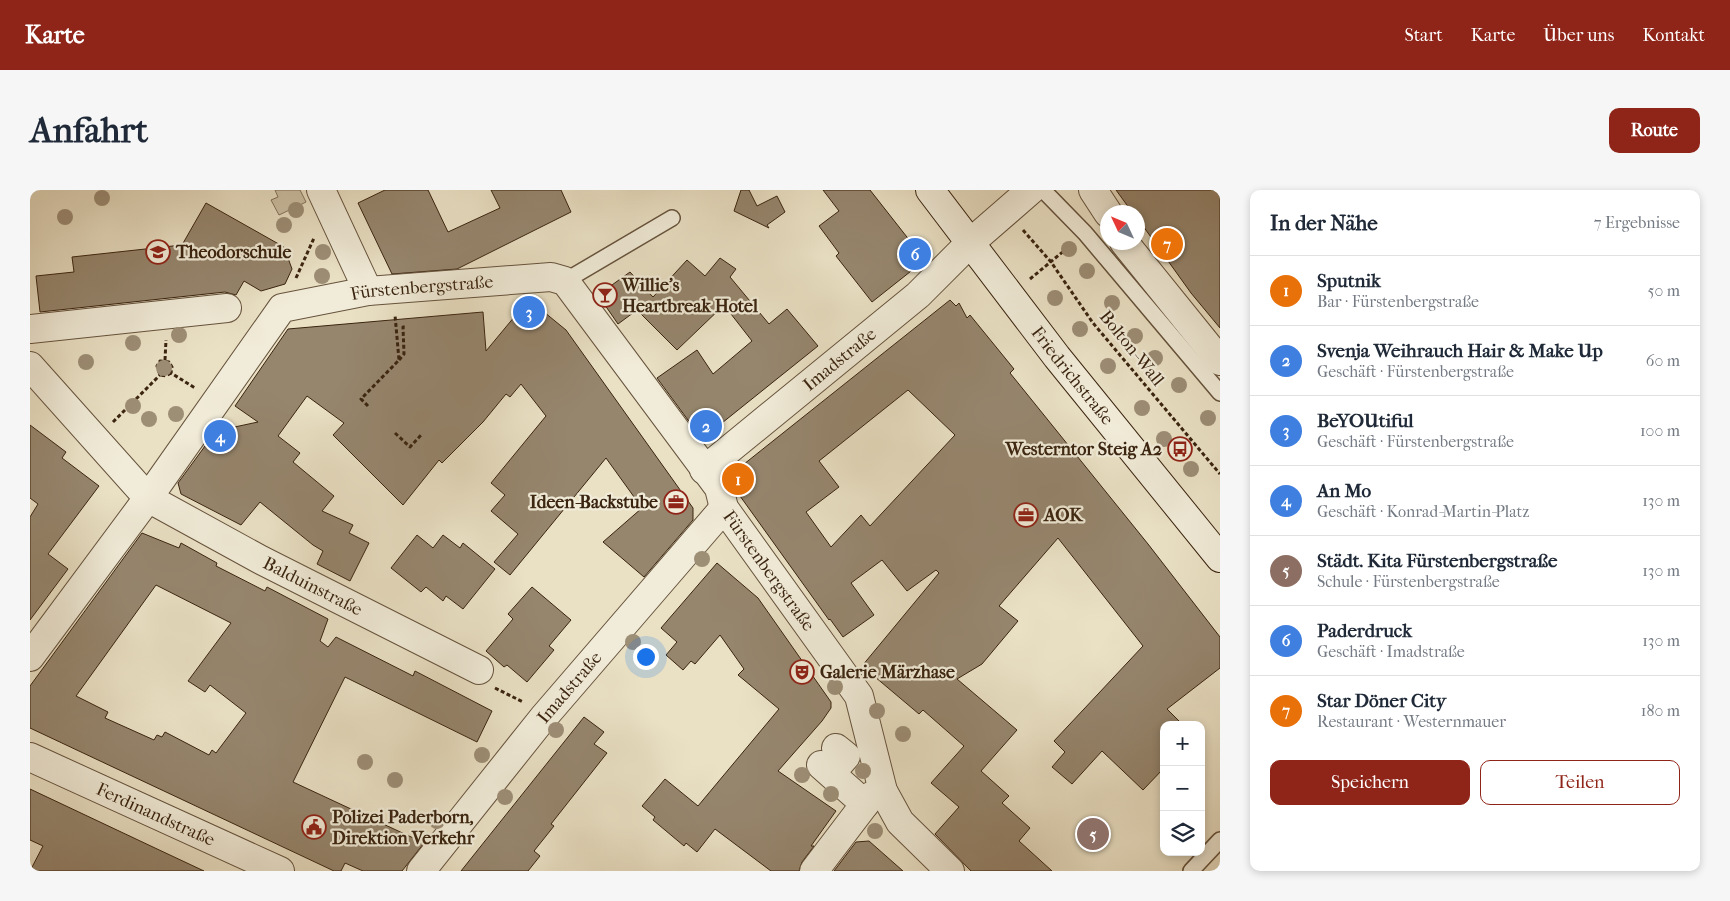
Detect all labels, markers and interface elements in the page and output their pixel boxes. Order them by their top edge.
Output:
text: Karte [25,21,85,49]
text: Start [1404,25,1443,46]
text: Karte [1471,25,1515,46]
text: Über uns [1543,25,1614,46]
text: Kontakt [1642,25,1705,46]
button: Route [1609,108,1700,153]
text: Anfahrt [30,110,148,151]
north arrow [1100,205,1145,250]
text: In der Nähe [1270,211,1378,235]
text: 7 Ergebnisse [1594,213,1680,232]
pin: 7 [1151,225,1183,263]
pin: 6 [899,235,931,273]
school or university icon: Theodorschule [145,239,171,265]
place label: Theodorschule [175,242,291,263]
text: Sputnik [1317,270,1381,292]
street label: Fürstenbergstraße [349,271,494,305]
place label: Willie's Heartbreak Hotel [621,275,759,317]
text: 1 [1283,281,1289,300]
text: 50 m [1648,281,1680,300]
bar icon: Willie's Heartbreak Hotel [592,282,618,308]
text: Bar · Fürstenbergstraße [1317,292,1479,311]
pin: 3 [513,293,545,331]
street label: Bolton-Wall [1095,306,1168,390]
street label: Friedrichstraße [1027,322,1118,429]
street label: Imadstraße [799,324,881,396]
text: Svenja Weihrauch Hair & Make Up [1317,340,1603,362]
text: 2 [1282,351,1290,370]
text: 60 m [1646,351,1680,370]
text: Geschäft · Fürstenbergstraße [1317,362,1514,381]
pin: 2 [690,407,722,445]
text: BeYOUtiful [1317,410,1414,432]
pin: 4 [204,417,236,455]
text: 3 [1283,421,1289,440]
text: 100 m [1640,421,1680,440]
text: Geschäft · Fürstenbergstraße [1317,432,1514,451]
bus stop icon: Westerntor Steig A2 [1167,436,1193,462]
place label: Westerntor Steig A2 [1004,439,1162,460]
pin: 1 [722,460,754,498]
text: An Mo [1317,480,1371,502]
office icon: Ideen-Backstube [663,489,689,515]
text: 4 [1281,491,1291,510]
text: 130 m [1642,491,1680,510]
place label: Ideen-Backstube [530,492,658,513]
office icon: AOK [1013,502,1039,528]
text: Geschäft · Konrad-Martin-Platz [1317,502,1529,521]
place label: AOK [1043,505,1084,526]
street label: Fürstenbergstraße [718,507,819,635]
text: Städt. Kita Fürstenbergstraße [1317,550,1557,572]
street label: Balduinstraße [259,553,366,620]
text: 5 [1283,561,1289,580]
text: 130 m [1642,561,1680,580]
text: Schule · Fürstenbergstraße [1317,572,1500,591]
text: Paderdruck [1317,620,1412,642]
text: 6 [1282,631,1290,650]
text: 130 m [1642,631,1680,650]
text: Geschäft · Imadstraße [1317,642,1465,661]
your location [633,644,659,670]
street label: Imadstraße [533,648,606,728]
theatre icon: Galerie Märzhase [789,659,815,685]
place label: Galerie Märzhase [820,662,955,683]
text: Star Döner City [1317,690,1446,712]
text: 7 [1282,701,1290,720]
text: 180 m [1641,701,1680,720]
text: Restaurant · Westernmauer [1317,712,1506,731]
map controls [1160,721,1205,856]
button: + [1160,721,1205,766]
button: Speichern [1270,760,1470,805]
button: Teilen [1480,760,1680,805]
button: − [1160,766,1205,811]
street label: Ferdinandstraße [93,779,218,851]
place label: Polizei Paderborn, Direktion Verkehr [332,807,475,849]
button: layers [1160,811,1205,856]
public building icon: Polizei Paderborn, Direktion Verkehr [301,814,327,840]
pin: 5 [1077,815,1109,853]

